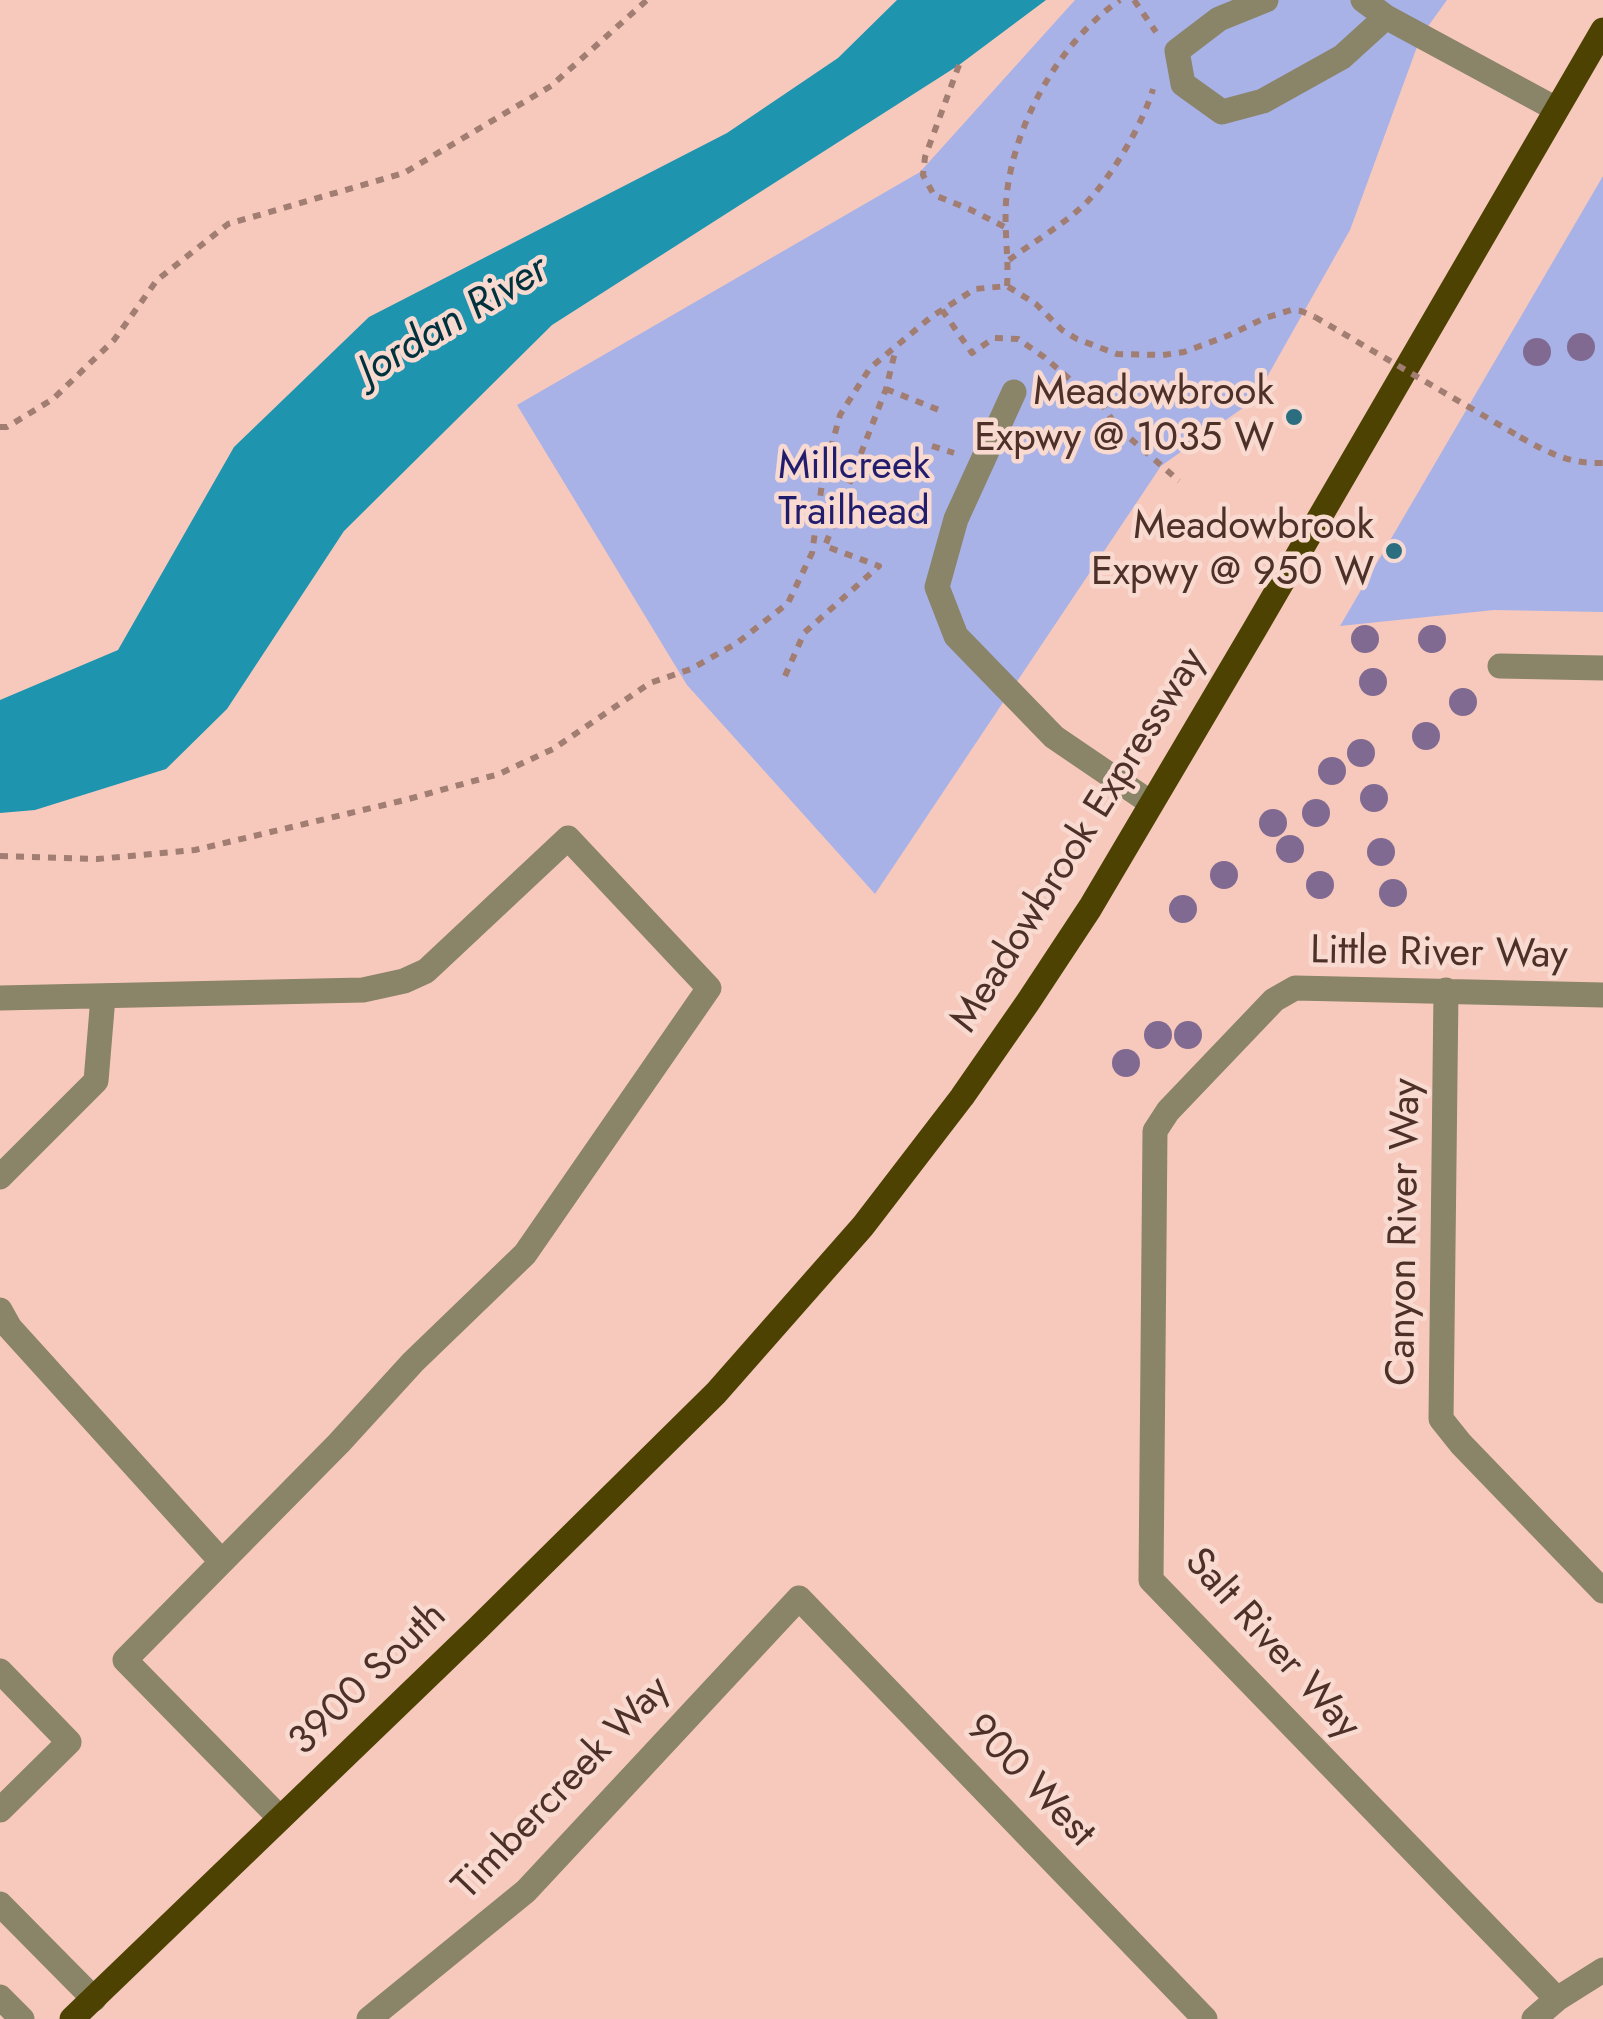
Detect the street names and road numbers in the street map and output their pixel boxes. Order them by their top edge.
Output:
street label: Meadowbrook Expressway [942,640,1218,1042]
street label: Little River Way [1310,929,1568,981]
street label: Canyon River Way [1379,1078,1433,1386]
street label: Salt River Way [1173,1540,1369,1750]
street label: 3900 South [280,1593,458,1767]
street label: Timbercreek Way [444,1667,682,1911]
street label: 900 West [954,1706,1104,1858]

